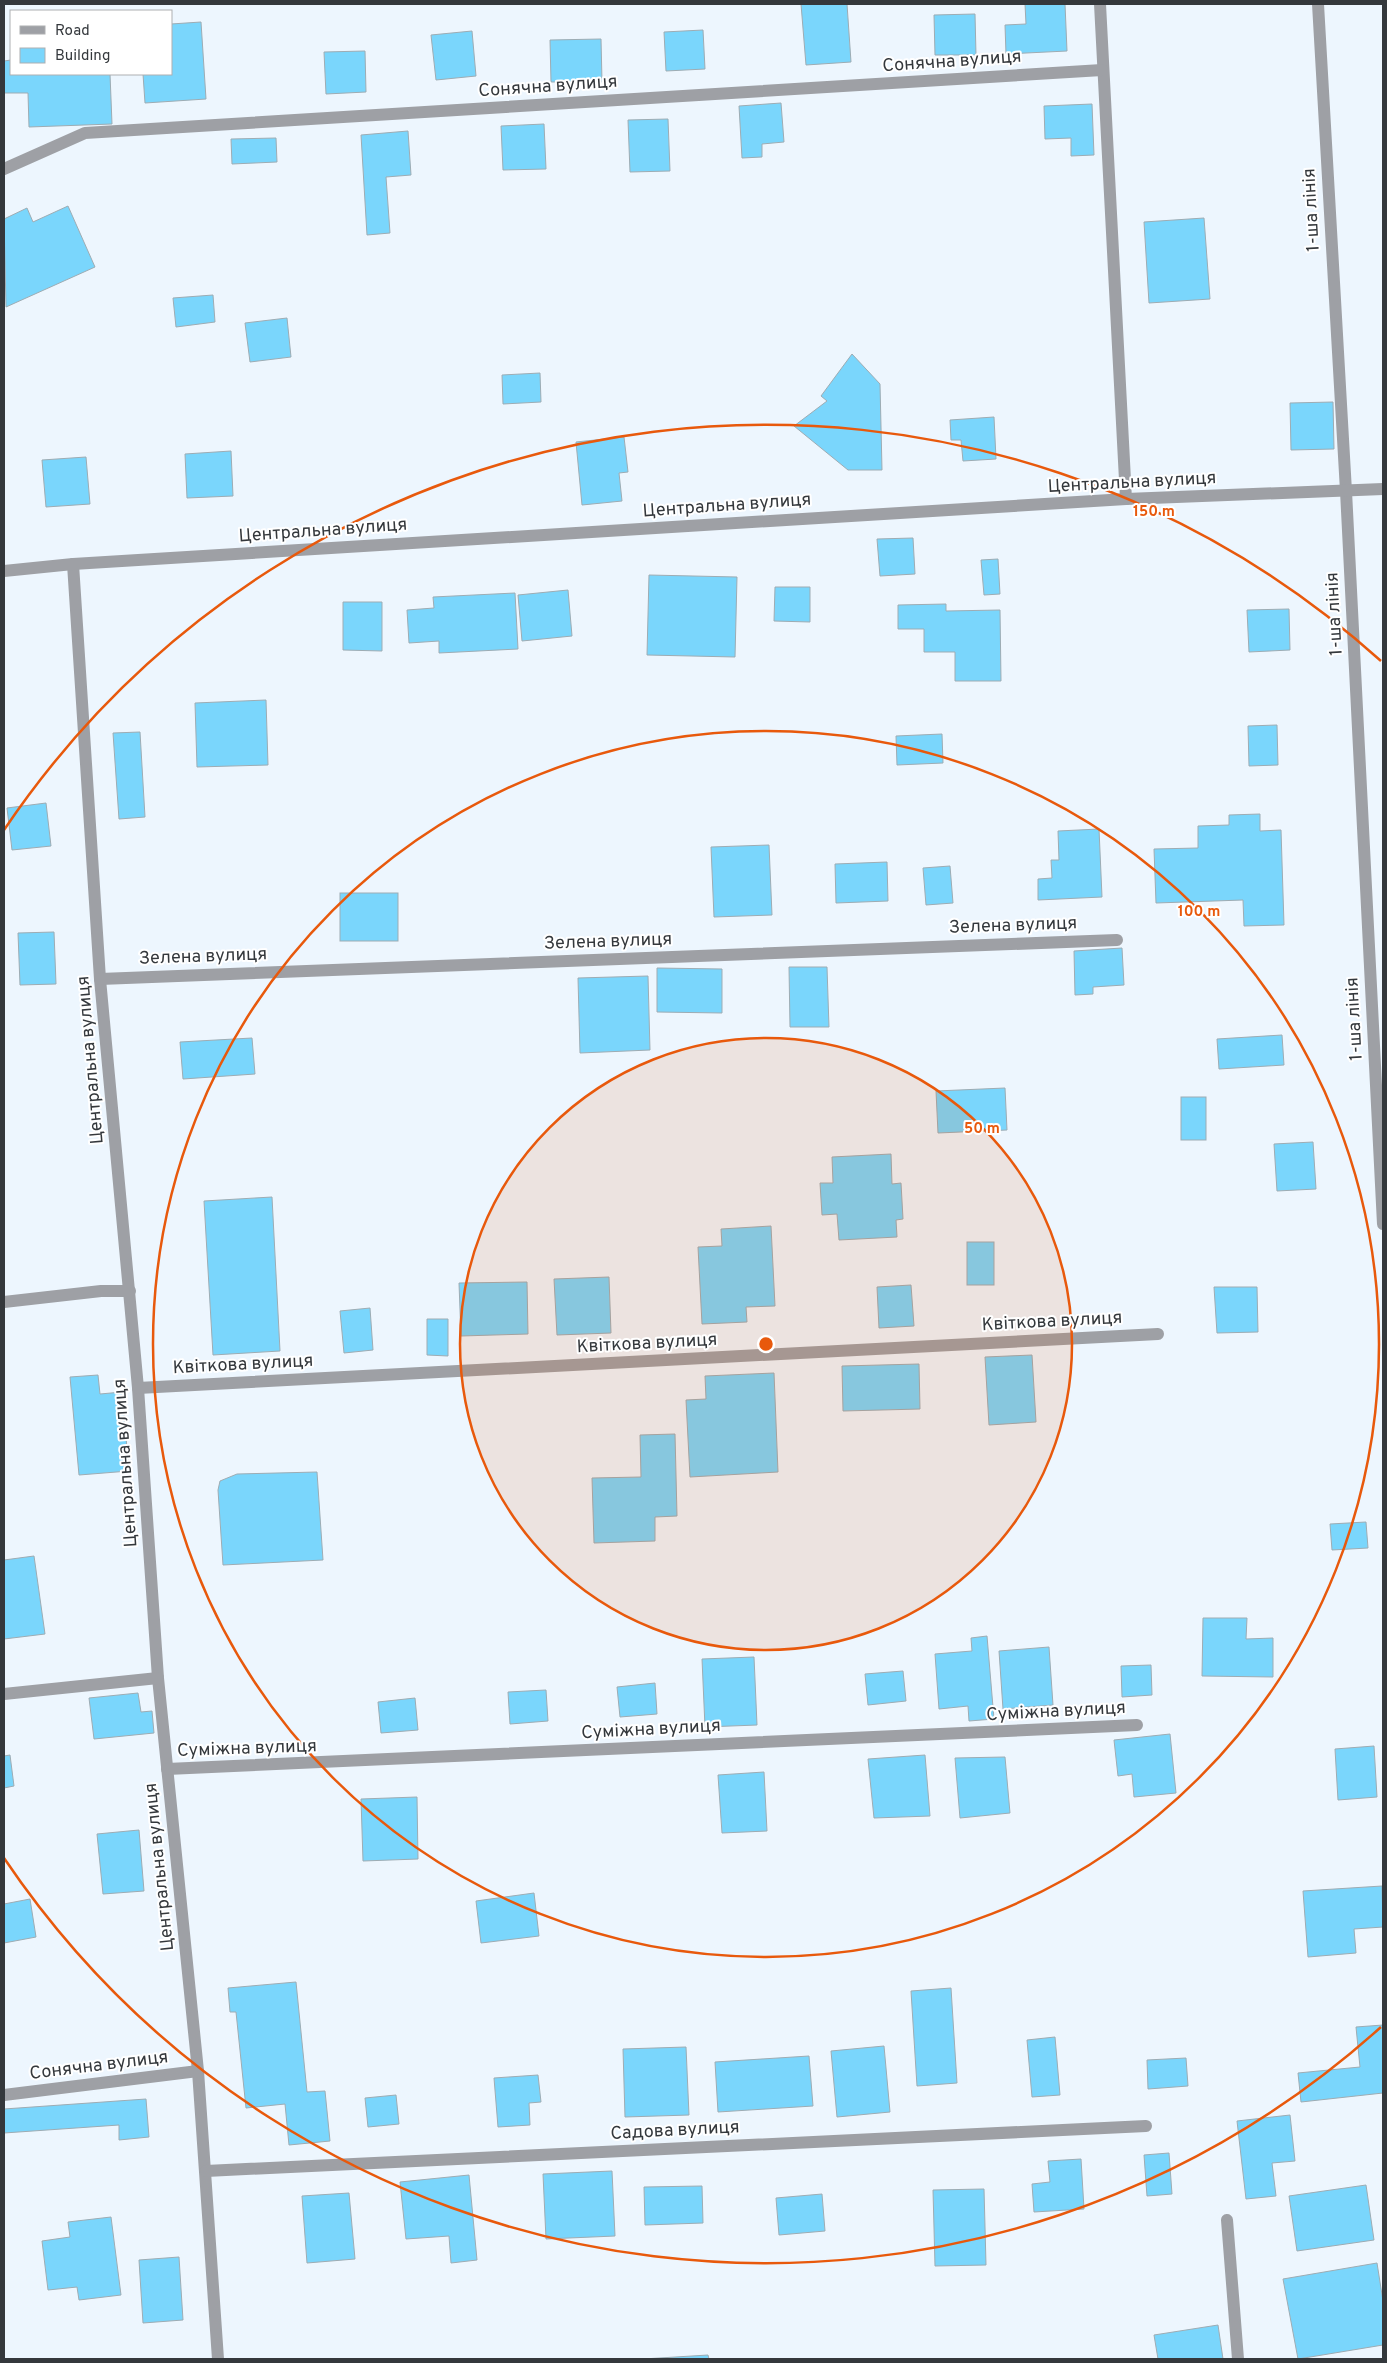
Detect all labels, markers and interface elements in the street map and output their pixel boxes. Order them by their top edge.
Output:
legend [10,10,172,75]
text: Road [55,22,90,41]
street label: Сонячна вулиця [882,46,1022,78]
text: Building [55,47,110,66]
street label: Сонячна вулиця [478,71,618,103]
street label: 1-ша лінія [1298,168,1326,252]
street label: Центральна вулиця [1047,467,1217,499]
street label: Центральна вулиця [642,489,812,523]
text: 150 m [1133,503,1175,522]
street label: Центральна вулиця [238,514,408,548]
street label: 1-ша лінія [1321,572,1349,656]
text: 100 m [1178,903,1220,922]
street label: Зелена вулиця [948,912,1078,940]
street label: Зелена вулиця [543,928,673,956]
street label: Зелена вулиця [138,943,268,971]
street label: Центральна вулиця [72,975,110,1145]
street label: 1-ша лінія [1341,977,1369,1061]
text: 50 m [964,1120,1000,1139]
street label: Квіткова вулиця [981,1307,1123,1337]
street label: Квіткова вулиця [576,1329,718,1359]
centre of rings [757,1335,775,1353]
street label: Квіткова вулиця [172,1350,314,1380]
street label: Центральна вулиця [109,1378,143,1548]
street label: Суміжна вулиця [986,1697,1126,1727]
street label: Суміжна вулиця [581,1715,721,1745]
street label: Суміжна вулиця [177,1735,317,1763]
street label: Центральна вулиця [140,1782,180,1952]
street label: Сонячна вулиця [28,2046,170,2086]
street label: Садова вулиця [610,2116,740,2146]

